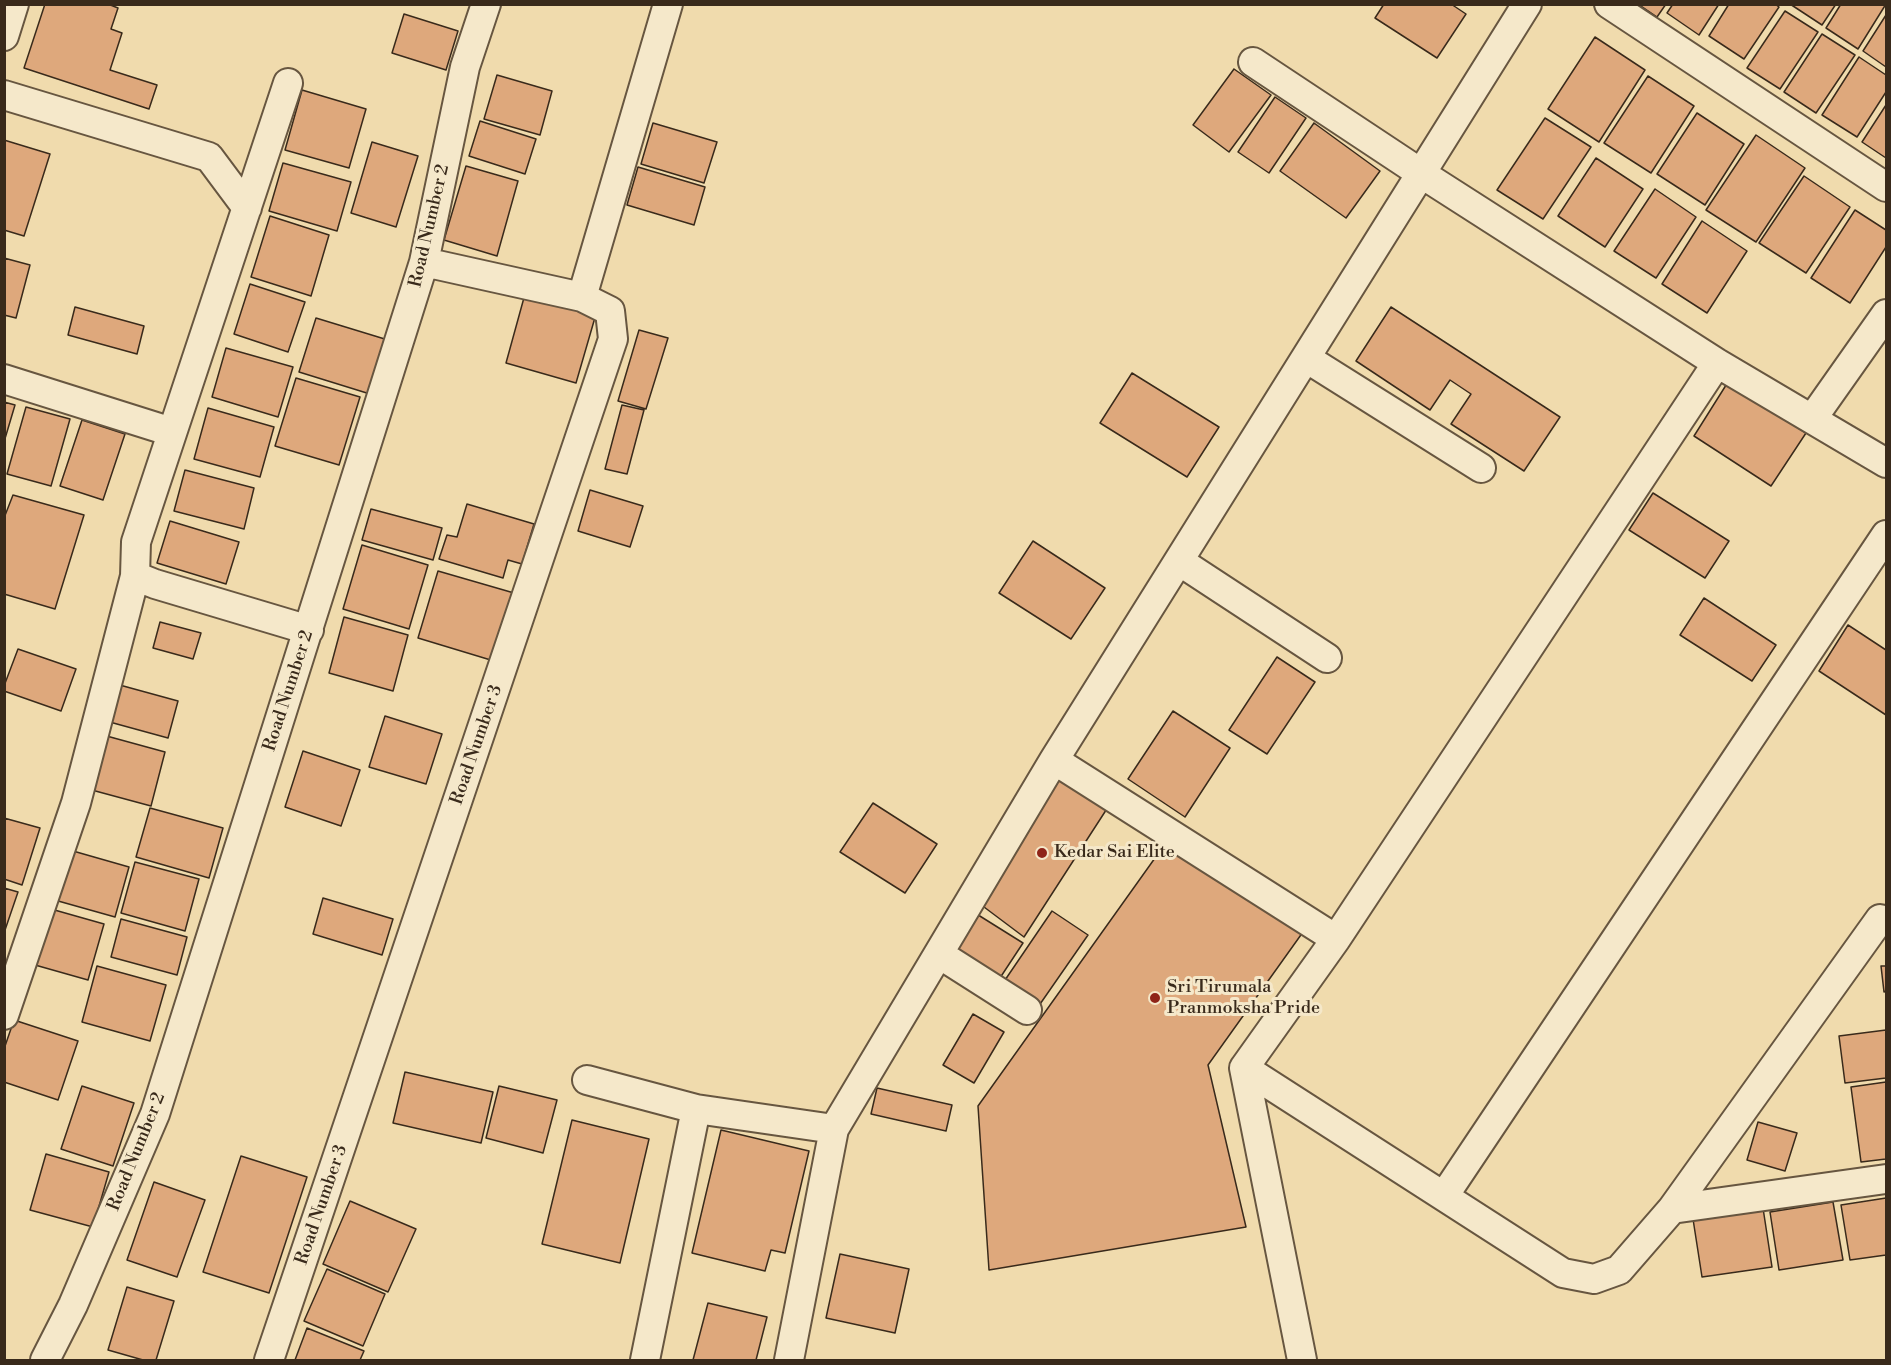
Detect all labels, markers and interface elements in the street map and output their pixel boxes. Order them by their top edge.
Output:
street label: Road Number 2 [405,162,455,290]
street label: Road Number 2 [259,628,319,754]
street label: Road Number 3 [446,682,508,808]
place label: Kedar Sai Elite [1054,842,1175,864]
marker: Kedar Sai Elite [1035,846,1049,860]
place label: Sri Tirumala Pranmoksha Pride [1167,977,1320,1020]
marker: Sri Tirumala Pranmoksha Pride [1148,991,1162,1005]
street label: Road Number 2 [103,1090,171,1214]
street label: Road Number 3 [291,1142,353,1268]

